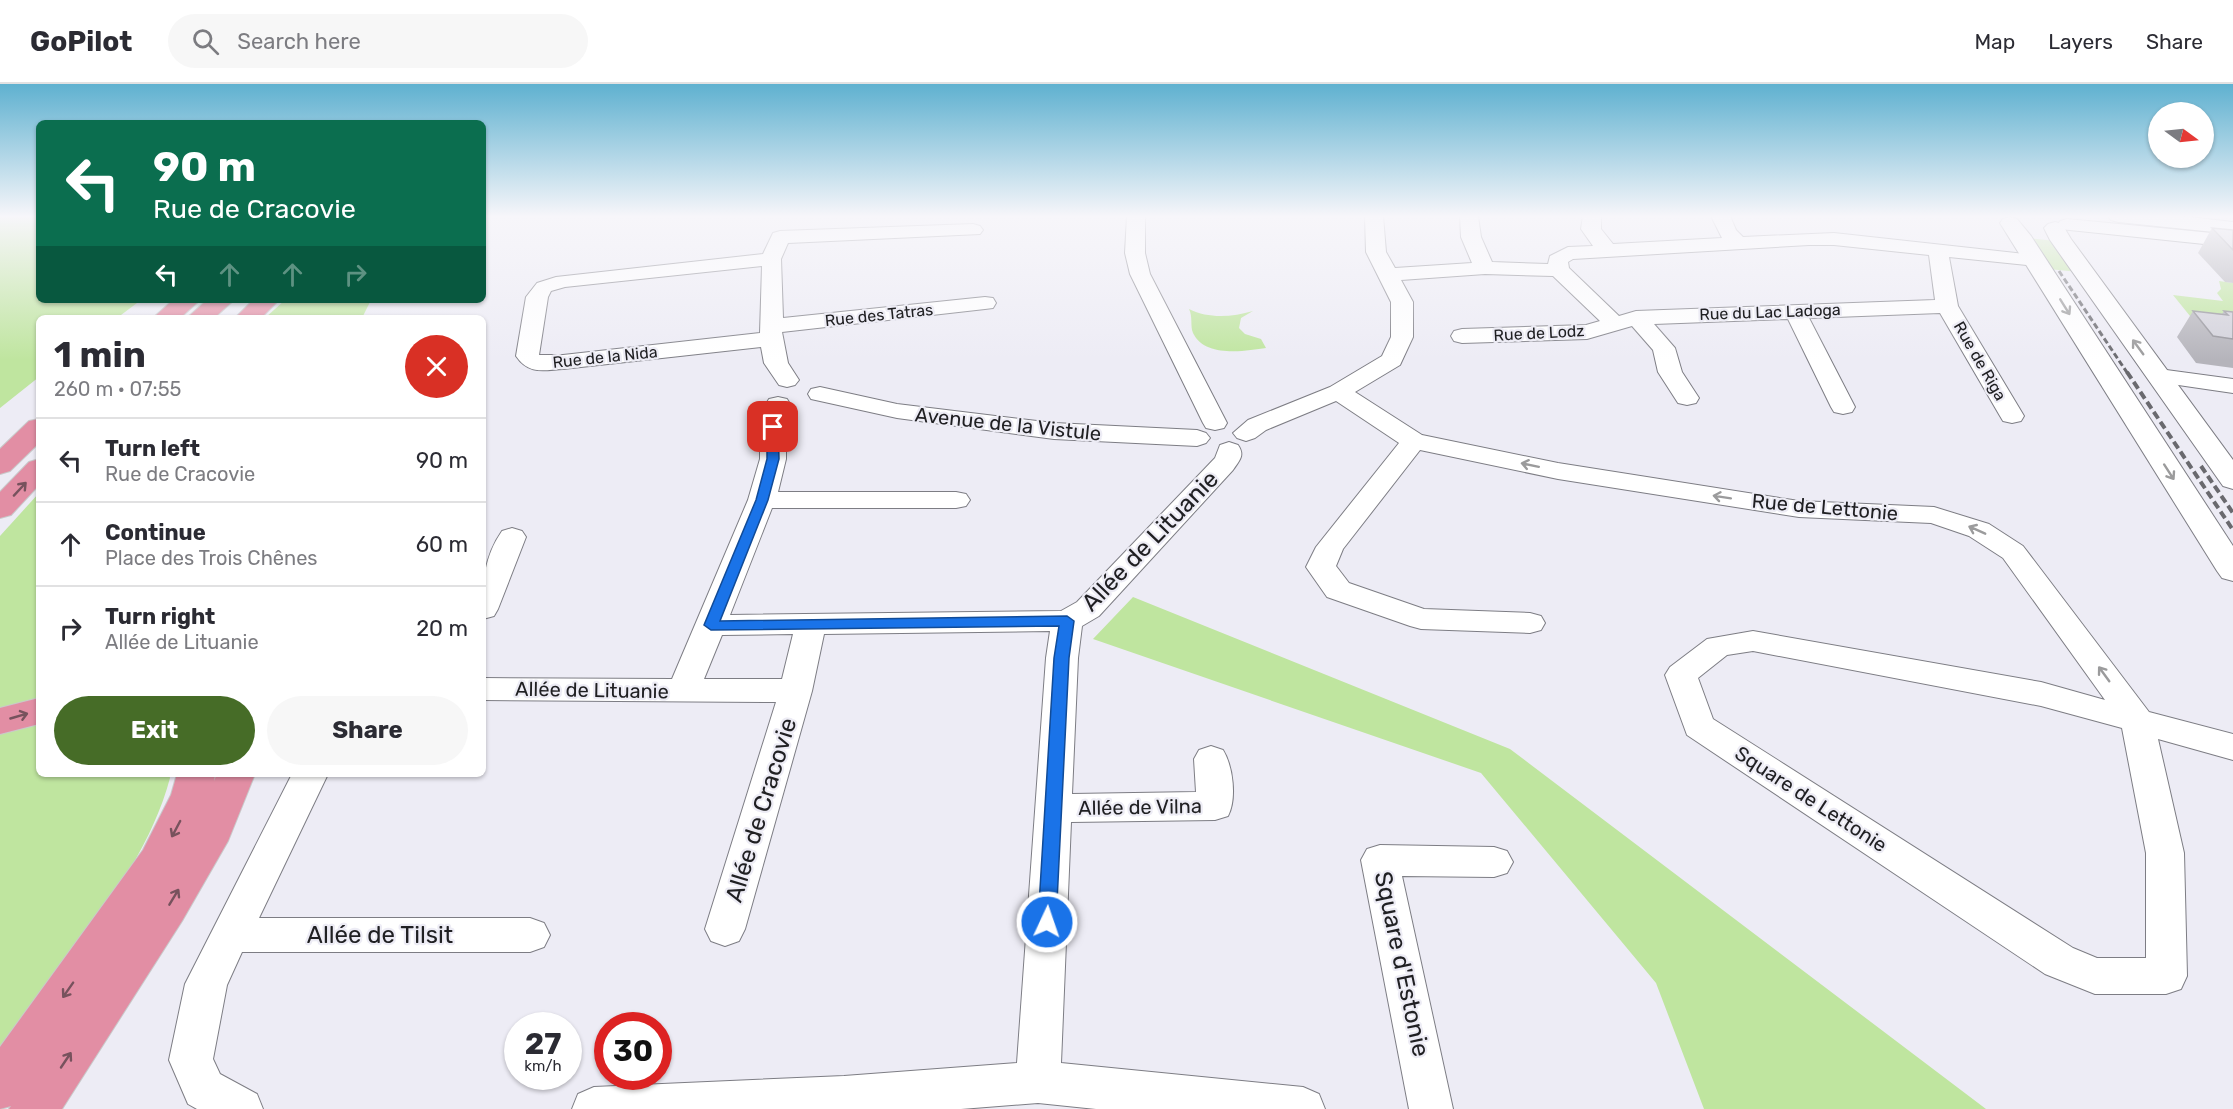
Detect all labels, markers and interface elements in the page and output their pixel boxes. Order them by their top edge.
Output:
search box [168,14,588,68]
text: GoPilot [30,25,132,58]
icon: search [189,25,222,58]
text: Search here [237,28,361,55]
text: Map [1974,29,2015,54]
text: Layers [2048,29,2113,54]
text: Share [2146,29,2203,54]
north arrow [2148,102,2214,168]
map controls [2148,102,2214,168]
text: 90 m [153,142,256,192]
icon: left [54,144,132,222]
text: Rue de Cracovie [153,193,356,225]
icon: left [150,258,183,291]
icon: ahead [213,258,246,291]
icon: ahead [276,258,309,291]
icon: right [339,258,372,291]
one-way arrow [2059,298,2071,315]
street label: Rue des Tatras [824,300,934,330]
street label: Rue du Lac Ladoga [1699,300,1841,324]
street label: Rue de Riga [1950,318,2010,404]
street label: Rue de Lodz [1493,321,1585,345]
text: 1 min [54,333,146,376]
button: close [405,335,468,398]
one-way arrow [2132,340,2144,356]
street label: Rue de la Nida [552,342,658,372]
text: 260 m · 07:55 [54,377,181,401]
pin [747,401,798,452]
street label: Avenue de la Vistule [914,402,1102,446]
icon: arrive [756,410,789,443]
text: Turn left [105,435,200,462]
icon: left [54,444,87,477]
text: 90 m [416,447,468,474]
one-way arrow [1521,459,1540,470]
text: Rue de Cracovie [105,462,255,486]
one-way arrow [2164,463,2176,480]
street label: Allée de Lituanie [1076,465,1224,617]
one-way arrow [12,481,27,496]
street label: Rue de Lettonie [1751,489,1899,525]
one-way arrow [1713,491,1733,502]
text: Continue [105,519,206,546]
one-way arrow [1968,524,1986,535]
icon: ahead [54,528,87,561]
text: 60 m [416,531,468,558]
text: Place des Trois Chênes [105,546,318,570]
text: Turn right [105,603,215,630]
icon: right [54,612,87,645]
text: 20 m [416,615,468,642]
text: Allée de Lituanie [105,630,259,654]
one-way arrow [2097,667,2110,683]
street label: Allée de Lituanie [515,677,669,703]
button: Exit [54,696,255,765]
button: Share [267,696,468,765]
one-way arrow [10,710,29,721]
street label: Allée de Cracovie [720,714,802,906]
street label: Square de Lettonie [1730,741,1892,857]
street label: Allée de Vilna [1078,794,1202,820]
one-way arrow [170,819,181,837]
street label: Square d'Estonie [1369,869,1435,1059]
one-way arrow [168,889,180,906]
position arrow [1015,890,1079,954]
street label: Allée de Tilsit [307,921,453,949]
one-way arrow [62,982,74,998]
speed limit sign: 30 [594,1012,672,1090]
text: 27 [525,1026,561,1062]
one-way arrow [60,1052,73,1069]
text: km/h [524,1057,562,1075]

